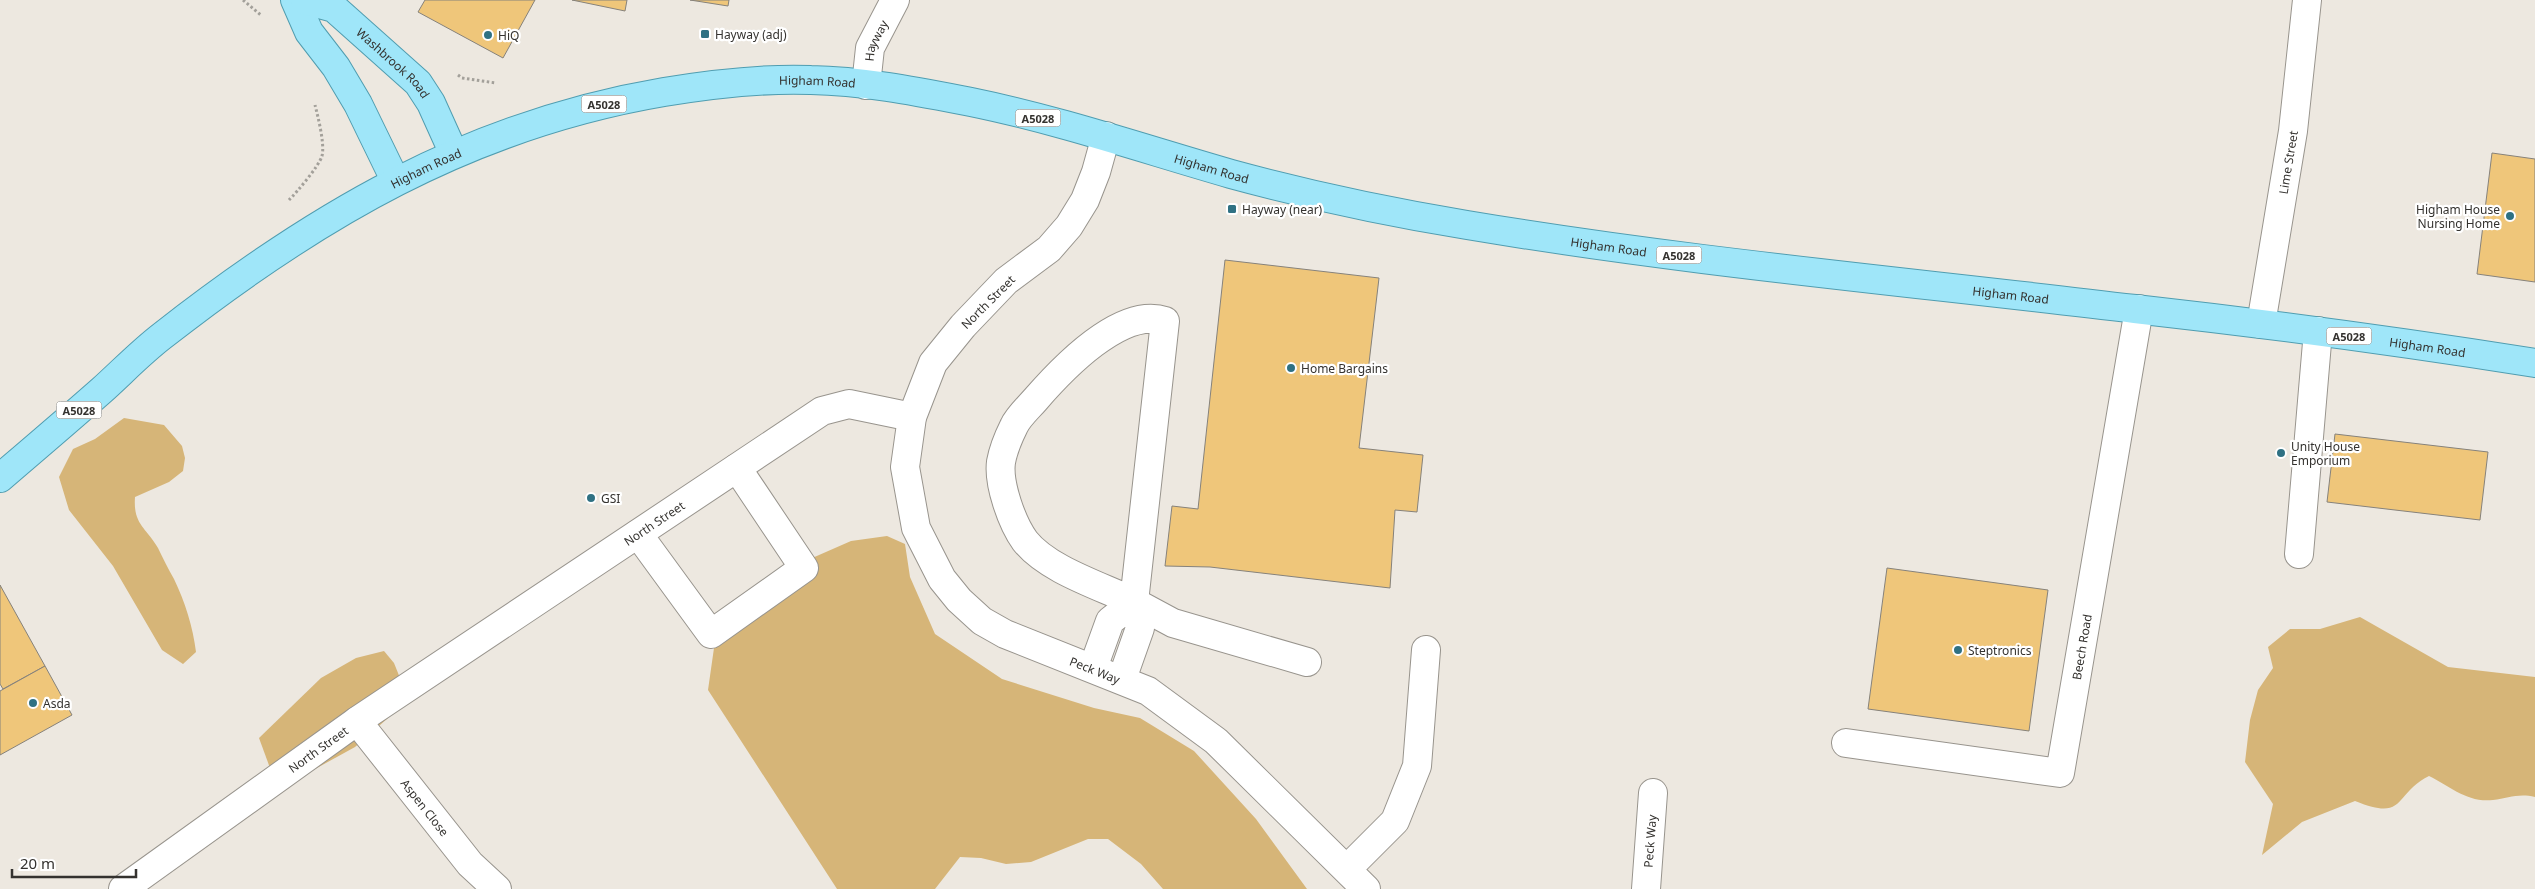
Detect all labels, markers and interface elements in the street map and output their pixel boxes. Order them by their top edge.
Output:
street label: Hayway [860,16,892,62]
street label: Washbrook Road [353,24,434,101]
place label: Hayway (adj) [715,26,787,43]
place label: HiQ [498,27,519,44]
marker: Hayway (adj) [699,28,711,40]
marker: HiQ [482,29,494,41]
street label: Higham Road [779,71,857,91]
road number: A5028 [582,96,626,112]
road number: A5028 [1016,110,1060,126]
street label: Lime Street [2274,129,2302,195]
street label: Higham Road [387,144,464,192]
street label: Higham Road [1172,149,1251,187]
place label: Hayway (near) [1242,201,1323,218]
place label: Higham House Nursing Home [2416,201,2500,232]
marker: Hayway (near) [1226,203,1238,215]
marker: Higham House Nursing Home [2504,210,2516,222]
street label: Higham Road [1569,233,1648,260]
road number: A5028 [1656,246,1702,264]
street label: North Street [957,271,1019,333]
street label: Higham Road [1972,282,2050,307]
road number: A5028 [2326,328,2372,344]
street label: Higham Road [2388,333,2467,361]
place label: Home Bargains [1301,360,1388,377]
marker: Home Bargains [1285,362,1297,374]
road number: A5028 [56,402,102,418]
place label: Unity House Emporium [2291,438,2360,469]
marker: Unity House Emporium [2275,447,2287,459]
place label: GSI [601,490,620,507]
marker: GSI [585,492,597,504]
street label: North Street [620,496,688,549]
street label: Beech Road [2068,613,2095,681]
place label: Steptronics [1968,642,2032,659]
marker: Steptronics [1952,644,1964,656]
street label: Peck Way [1067,652,1124,688]
place label: Asda [43,695,71,712]
marker: Asda [27,697,39,709]
street label: North Street [285,721,352,776]
street label: Aspen Close [397,775,453,840]
street label: Peck Way [1639,813,1660,868]
scale bar [12,846,136,878]
text: 20 m [20,853,55,873]

